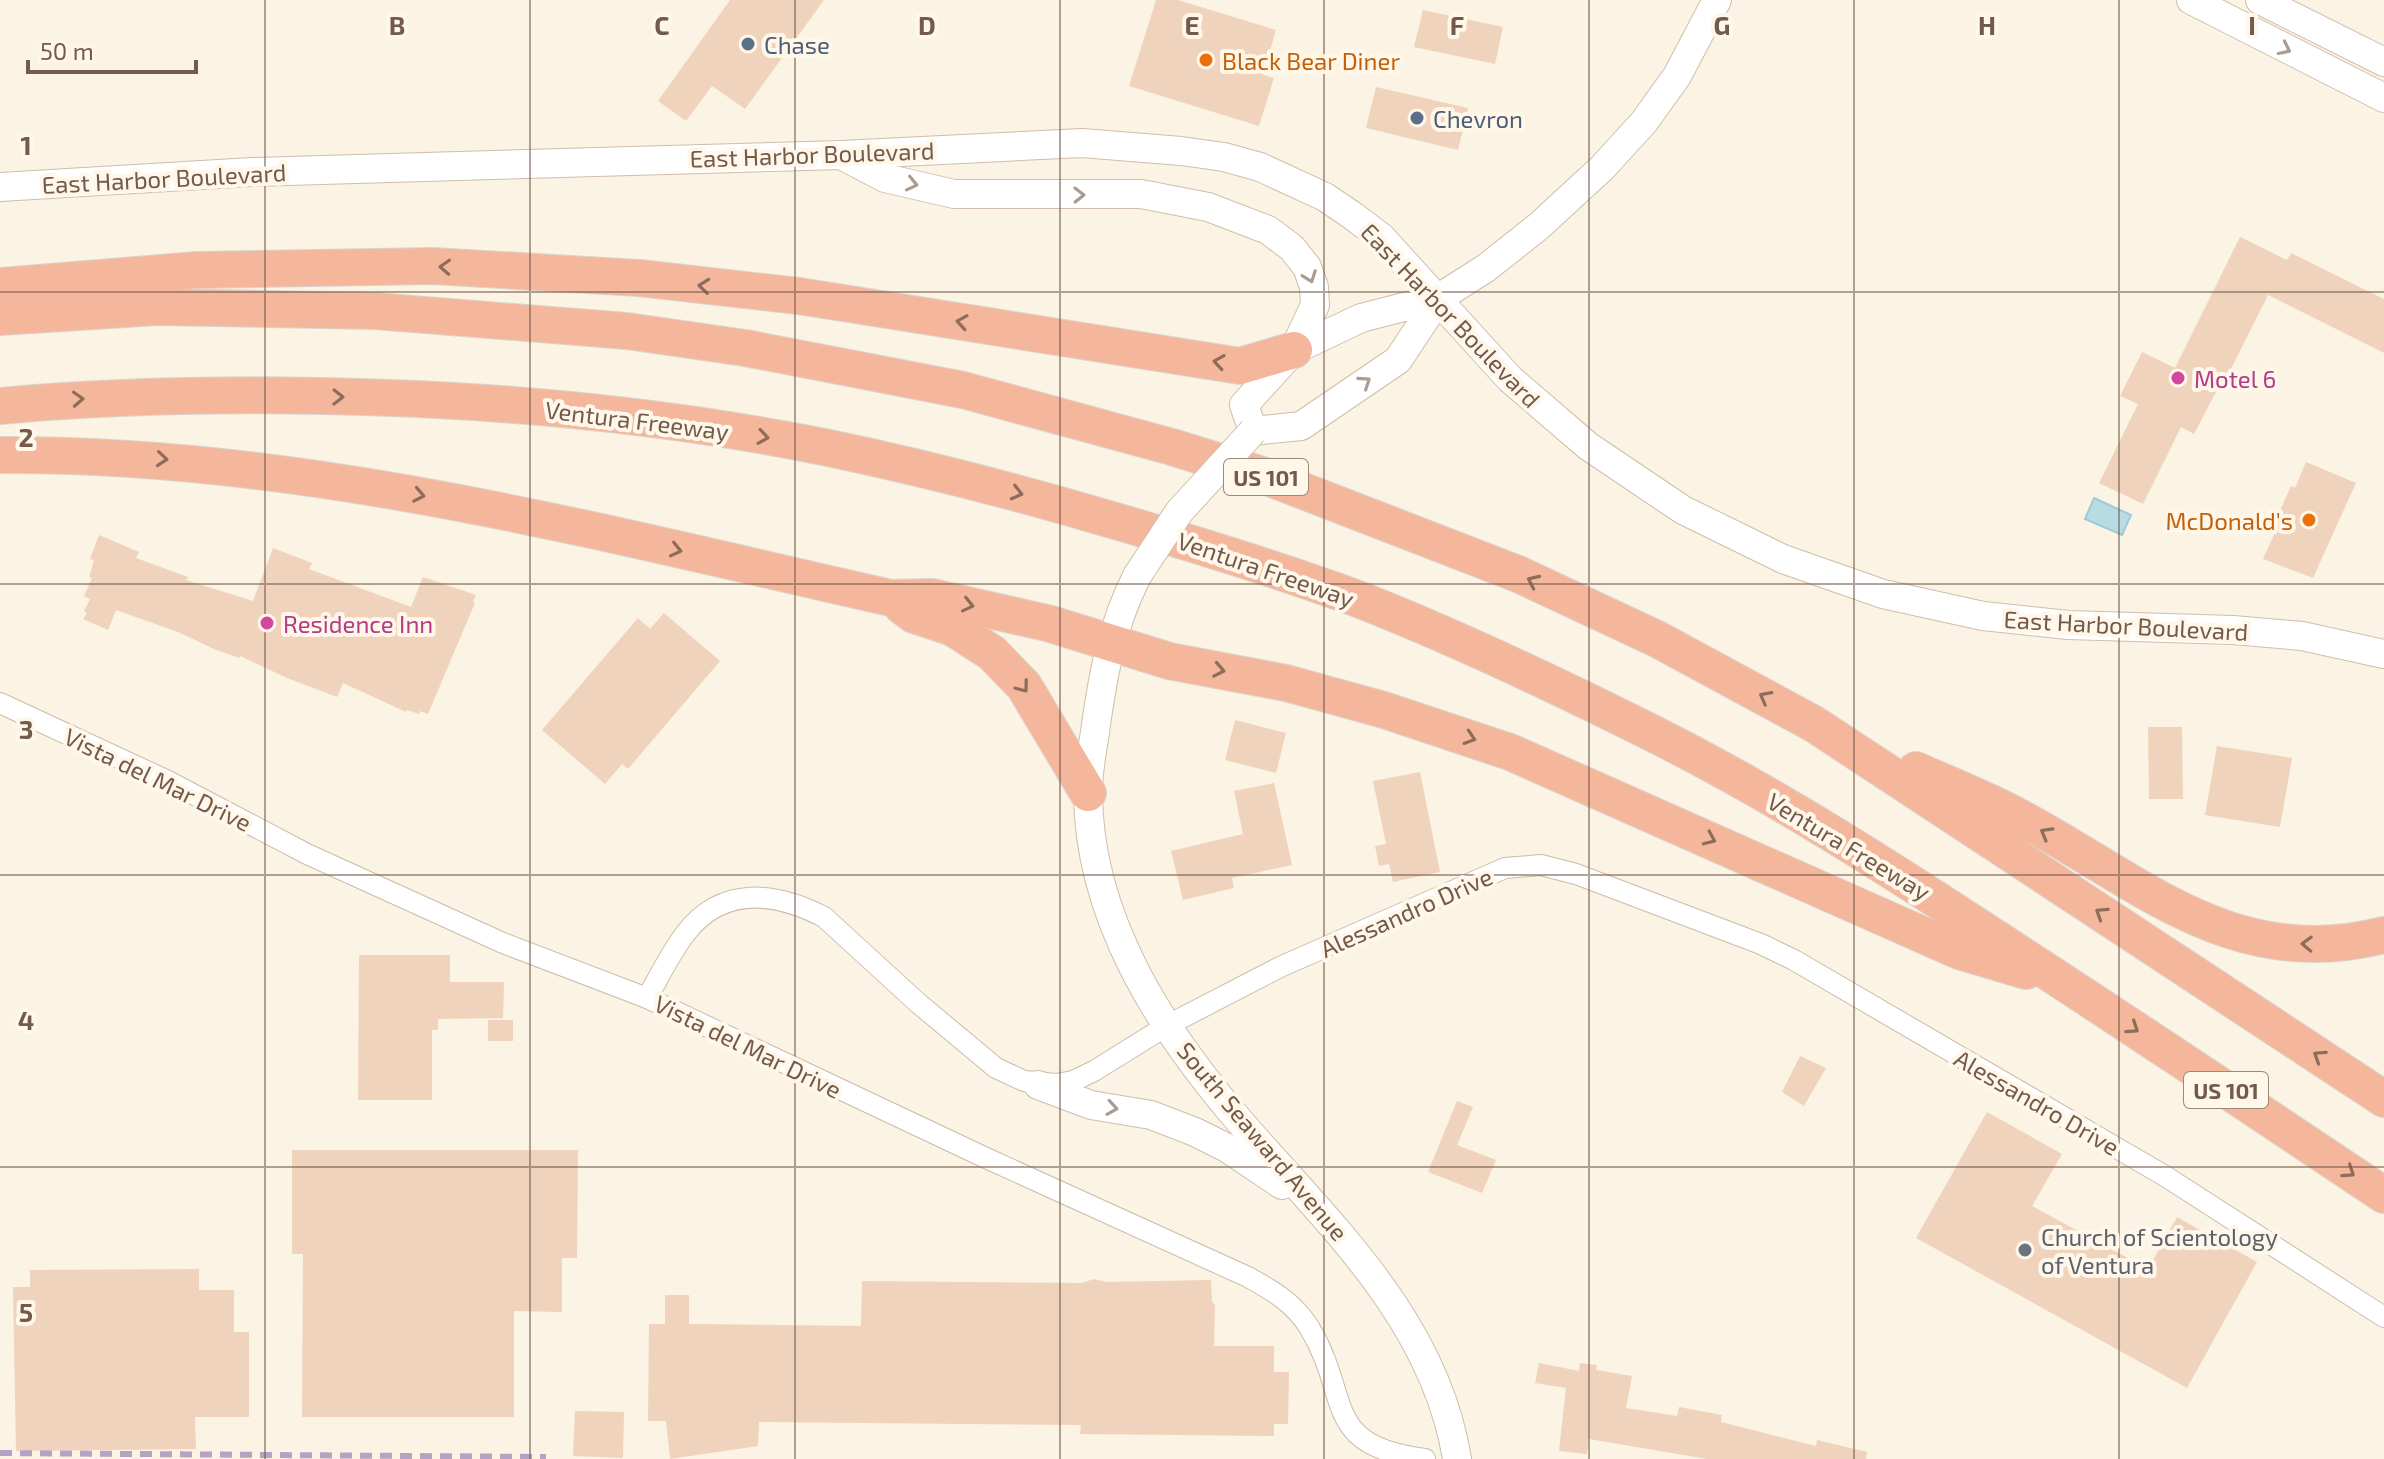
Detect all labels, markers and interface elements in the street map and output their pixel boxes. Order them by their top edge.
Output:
text: B [389,9,405,40]
text: C [654,9,670,40]
text: D [918,9,936,40]
text: E [1184,9,1200,40]
text: F [1450,9,1464,40]
text: G [1714,9,1730,40]
text: H [1978,9,1996,40]
text: I [2248,9,2256,40]
scale bar [28,24,196,74]
place label: Chase [764,30,830,59]
marker: Chase [739,35,757,53]
text: 50 m [40,36,94,65]
one-way arrow [2276,39,2291,54]
place label: Black Bear Diner [1222,46,1400,75]
marker: Black Bear Diner [1197,51,1215,69]
place label: Chevron [1433,104,1523,133]
marker: Chevron [1408,109,1426,127]
text: 1 [20,129,32,160]
street label: East Harbor Boulevard [689,135,935,173]
street label: East Harbor Boulevard [41,157,287,199]
one-way arrow [905,175,919,192]
one-way arrow [1073,186,1086,204]
street label: East Harbor Boulevard [1355,217,1547,413]
one-way arrow [438,259,451,276]
one-way arrow [1300,270,1316,284]
one-way arrow [697,277,710,294]
one-way arrow [955,314,969,331]
one-way arrow [1212,355,1225,372]
place label: Motel 6 [2194,364,2276,393]
marker: Motel 6 [2169,369,2187,387]
one-way arrow [1357,377,1371,392]
one-way arrow [332,388,345,405]
one-way arrow [72,391,85,408]
street label: Ventura Freeway [544,394,731,446]
text: 2 [18,421,34,452]
one-way arrow [756,427,770,444]
one-way arrow [156,451,169,468]
road number: US 101 [1224,459,1308,495]
one-way arrow [1010,483,1023,500]
one-way arrow [412,486,426,503]
place label: McDonald's [2165,506,2293,535]
marker: McDonald's [2300,511,2318,529]
street label: Ventura Freeway [1174,525,1358,613]
one-way arrow [668,541,682,558]
one-way arrow [1526,575,1541,591]
one-way arrow [961,596,974,613]
street label: East Harbor Boulevard [2003,604,2249,646]
place label: Residence Inn [283,609,433,638]
marker: Residence Inn [258,614,276,632]
one-way arrow [1212,661,1226,678]
one-way arrow [1013,678,1028,693]
one-way arrow [1758,692,1773,707]
text: 3 [19,713,33,744]
street label: Vista del Mar Drive [60,721,256,837]
one-way arrow [1462,729,1476,745]
street label: Ventura Freeway [1762,786,1936,906]
one-way arrow [2040,827,2055,842]
one-way arrow [1701,829,1716,845]
street label: Alessandro Drive [1315,861,1497,963]
one-way arrow [2096,908,2110,923]
one-way arrow [2300,935,2313,952]
street label: Vista del Mar Drive [650,988,846,1104]
text: 4 [18,1004,34,1035]
one-way arrow [2124,1018,2138,1033]
street label: South Seaward Avenue [1172,1036,1354,1246]
street label: Alessandro Drive [1949,1043,2125,1161]
one-way arrow [2313,1050,2328,1065]
road number: US 101 [2184,1072,2268,1108]
one-way arrow [1105,1099,1119,1116]
one-way arrow [2340,1162,2355,1177]
place label: Church of Scientology of Ventura [2041,1222,2278,1279]
marker: Church of Scientology of Ventura [2016,1241,2034,1259]
text: 5 [19,1296,33,1327]

